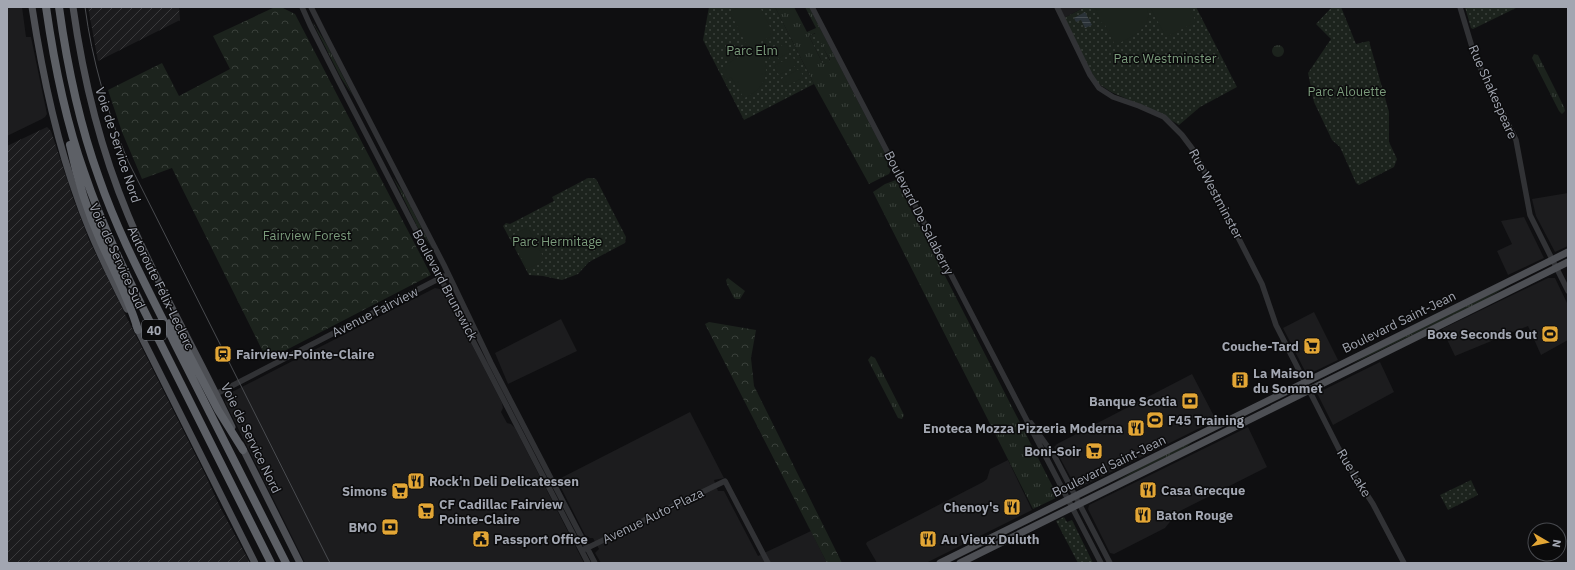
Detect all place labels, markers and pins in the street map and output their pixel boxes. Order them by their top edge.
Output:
sports icon: Boxe Seconds Out [1540,324,1560,344]
place label: Boxe Seconds Out [1427,326,1537,343]
supermarket icon: Couche-Tard [1302,336,1322,356]
place label: Couche-Tard [1222,338,1299,355]
station icon: Fairview-Pointe-Claire [213,344,233,364]
place label: Fairview-Pointe-Claire [236,346,375,363]
place label: La Maison du Sommet [1253,365,1323,397]
building icon: La Maison du Sommet [1230,370,1250,390]
bank icon: Banque Scotia [1180,391,1200,411]
place label: Banque Scotia [1089,393,1177,410]
sports icon: F45 Training [1145,410,1165,430]
place label: F45 Training [1168,412,1245,429]
restaurant icon: Enoteca Mozza Pizzeria Moderna [1126,418,1146,438]
place label: Enoteca Mozza Pizzeria Moderna [923,420,1123,437]
supermarket icon: Boni-Soir [1084,441,1104,461]
place label: Boni-Soir [1024,443,1081,460]
restaurant icon: Rock'n Deli Delicatessen [406,471,426,491]
place label: Rock'n Deli Delicatessen [429,473,579,490]
restaurant icon: Casa Grecque [1138,480,1158,500]
supermarket icon: Simons [390,481,410,501]
place label: Casa Grecque [1161,482,1245,499]
place label: Simons [342,483,387,500]
place label: CF Cadillac Fairview Pointe-Claire [439,496,563,528]
restaurant icon: Chenoy's [1002,497,1022,517]
place label: Chenoy's [943,499,999,516]
supermarket icon: CF Cadillac Fairview Pointe-Claire [416,501,436,521]
restaurant icon: Baton Rouge [1133,505,1153,525]
place label: Baton Rouge [1156,507,1233,524]
bank icon: BMO [380,517,400,537]
place label: BMO [348,519,377,536]
public building icon: Passport Office [471,529,491,549]
restaurant icon: Au Vieux Duluth [918,529,938,549]
place label: Passport Office [494,531,588,548]
place label: Au Vieux Duluth [941,531,1040,548]

